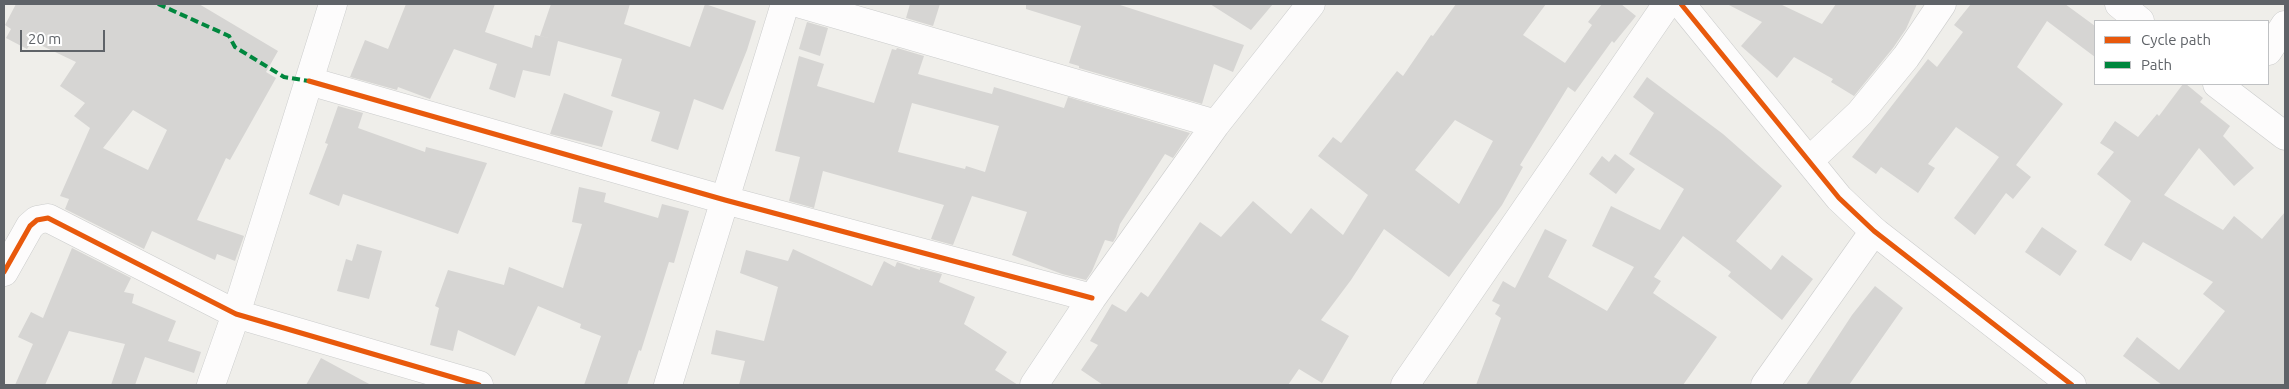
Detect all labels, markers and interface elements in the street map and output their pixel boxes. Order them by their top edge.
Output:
scale bar [22,20,108,52]
legend [2094,20,2269,85]
text: 20 m [28,30,61,47]
text: Cycle path [2141,31,2211,48]
text: Path [2141,56,2172,73]

